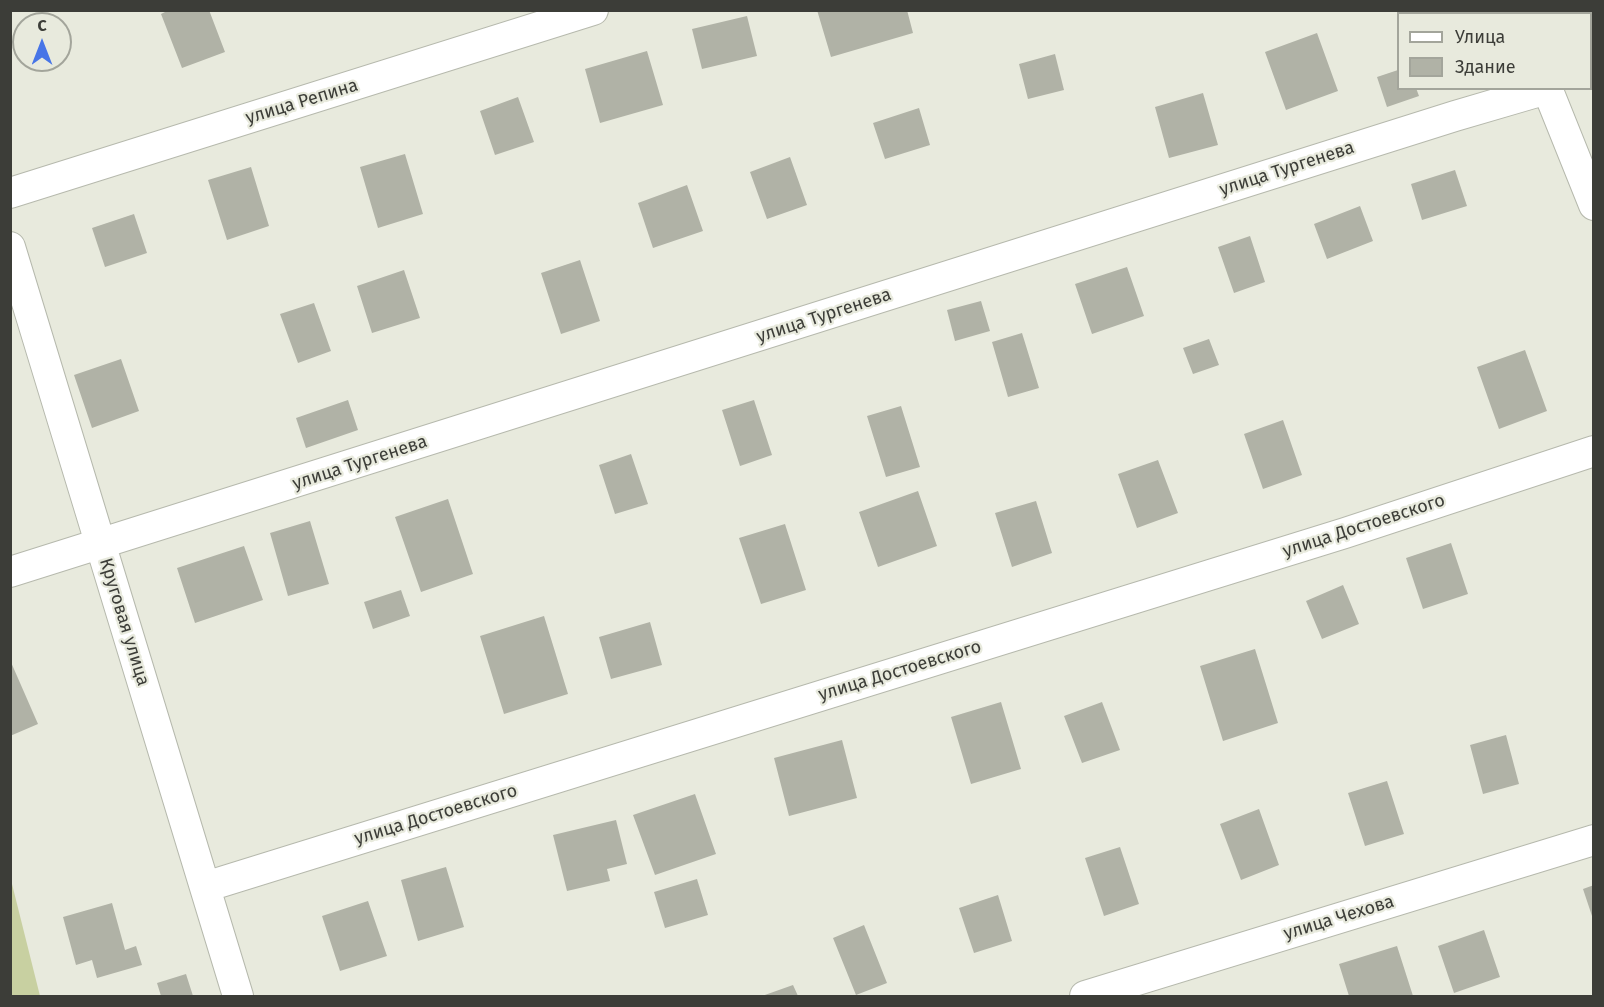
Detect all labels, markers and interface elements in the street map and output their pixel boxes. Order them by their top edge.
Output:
north arrow [12,12,72,72]
legend [1397,12,1592,90]
text: С [37,16,47,35]
text: Улица [1455,26,1505,48]
text: Здание [1455,56,1516,78]
street label: улица Репина [243,75,361,129]
street label: улица Тургенева [1217,137,1357,201]
street label: улица Тургенева [754,284,894,348]
street label: улица Тургенева [290,431,430,495]
street label: улица Достоевского [1280,490,1448,562]
street label: Круговая улица [94,556,154,688]
street label: улица Достоевского [816,636,984,706]
street label: улица Достоевского [352,780,520,850]
street label: улица Чехова [1281,891,1397,945]

